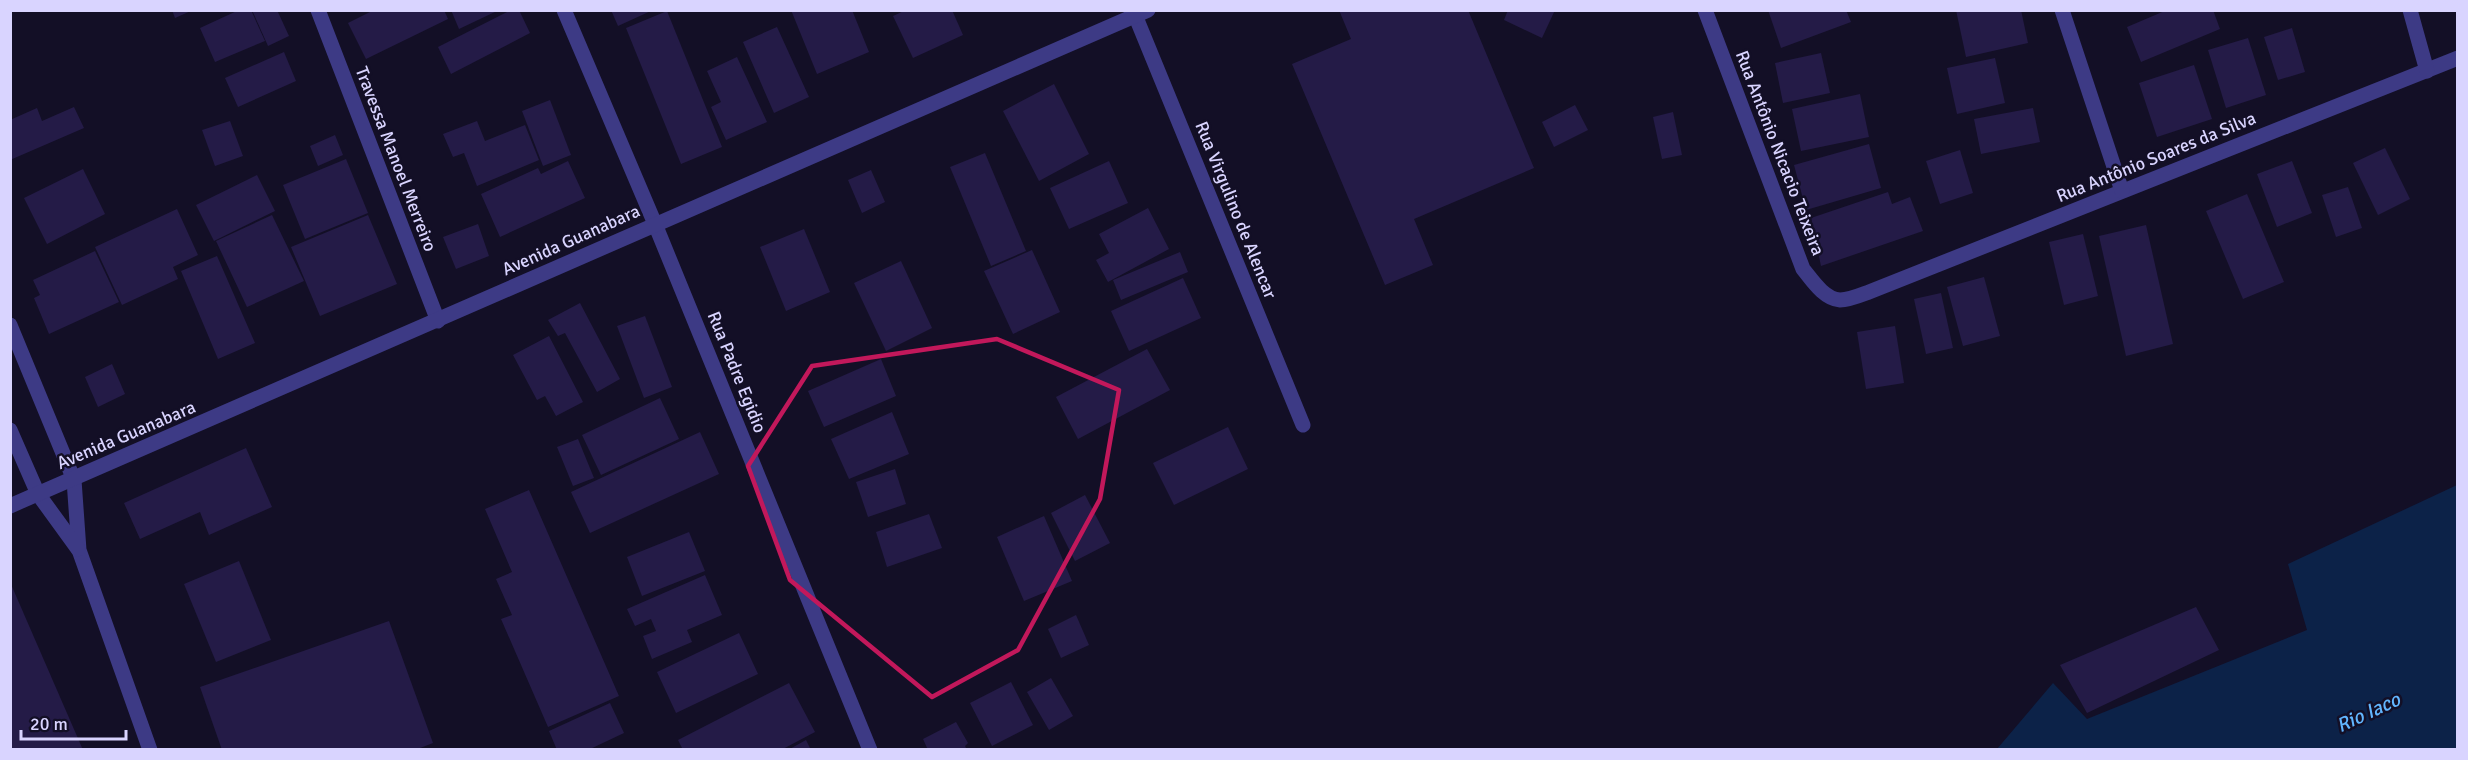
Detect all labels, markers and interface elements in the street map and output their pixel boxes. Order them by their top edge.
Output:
street label: Rua Antônio Nicacio Teixeira [1731,47,1829,259]
street label: Travessa Manoel Merreiro [351,63,441,255]
street label: Rua Antônio Soares da Silva [2053,107,2259,207]
street label: Rua Virgulino de Alencar [1190,118,1282,302]
street label: Avenida Guanabara [499,200,643,280]
street label: Rua Padre Egidio [703,308,771,436]
street label: Avenida Guanabara [53,396,199,474]
water label: Rio Iaco [2332,686,2406,738]
scale bar [21,703,126,741]
text: 20 m [30,713,68,735]

